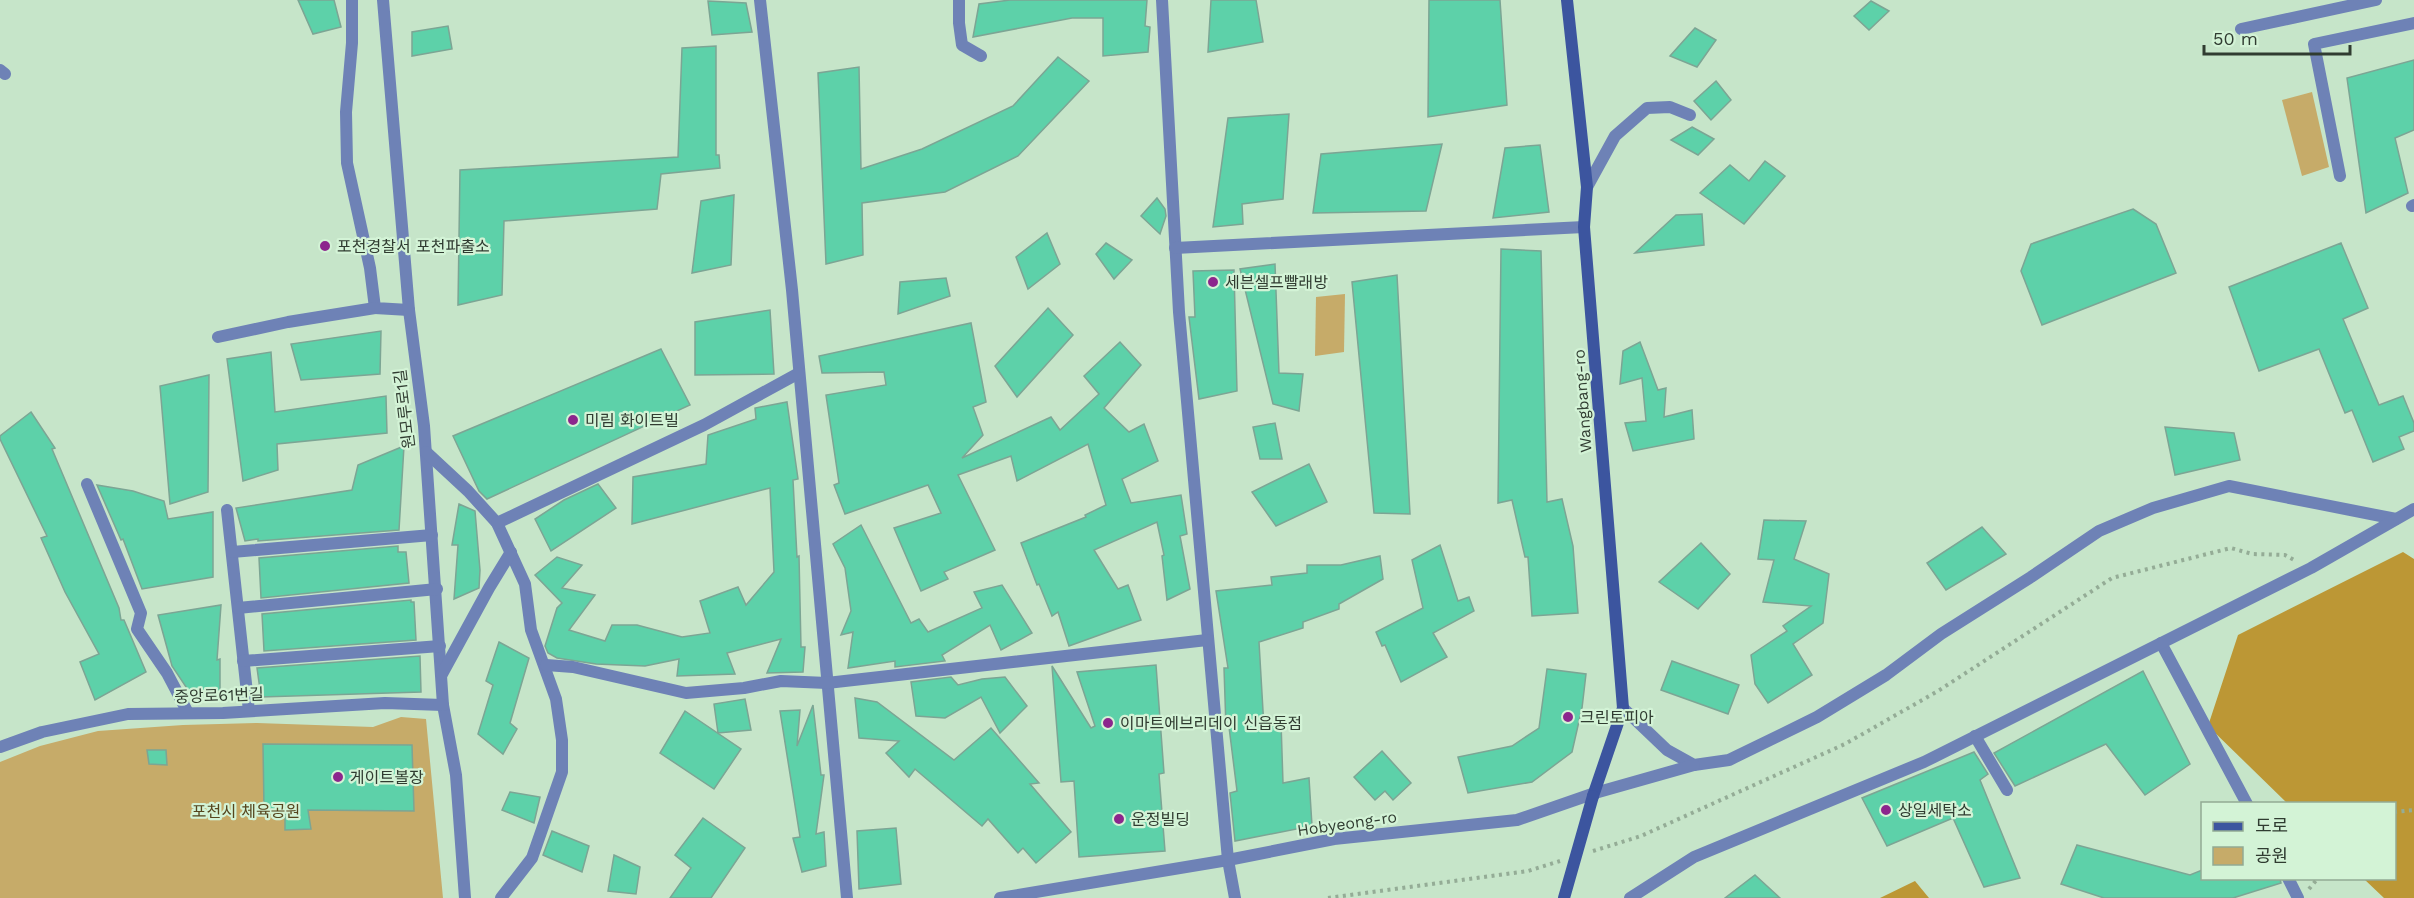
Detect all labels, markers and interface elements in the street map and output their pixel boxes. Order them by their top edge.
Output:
scale bar [2204,18,2350,56]
text: 50 m [2213,28,2258,49]
place label: 포천경찰서 포천파출소 [337,237,490,256]
marker: 포천경찰서 포천파출소 [318,239,332,253]
place label: 세븐셀프빨래방 [1225,273,1328,292]
marker: 세븐셀프빨래방 [1206,275,1220,289]
street label: Wangbang-ro [1569,349,1596,453]
street label: 원모루로1길 [390,368,419,450]
place label: 미림 화이트빌 [585,411,679,430]
marker: 미림 화이트빌 [566,413,580,427]
street label: 중앙로61번길 [174,684,264,707]
place label: 크린토피아 [1580,708,1654,727]
marker: 크린토피아 [1561,710,1575,724]
place label: 이마트에브리데이 신읍동점 [1120,714,1302,733]
marker: 이마트에브리데이 신읍동점 [1101,716,1115,730]
place label: 게이트볼장 [350,768,424,787]
marker: 게이트볼장 [331,770,345,784]
place label: 상일세탁소 [1898,801,1972,820]
park label: 포천시 체육공원 [192,802,300,821]
legend [2201,802,2396,880]
marker: 상일세탁소 [1879,803,1893,817]
street label: Hobyeong-ro [1296,807,1398,840]
place label: 운정빌딩 [1131,810,1190,829]
marker: 운정빌딩 [1112,812,1126,826]
text: 도로 [2255,815,2288,836]
text: 공원 [2255,845,2288,866]

